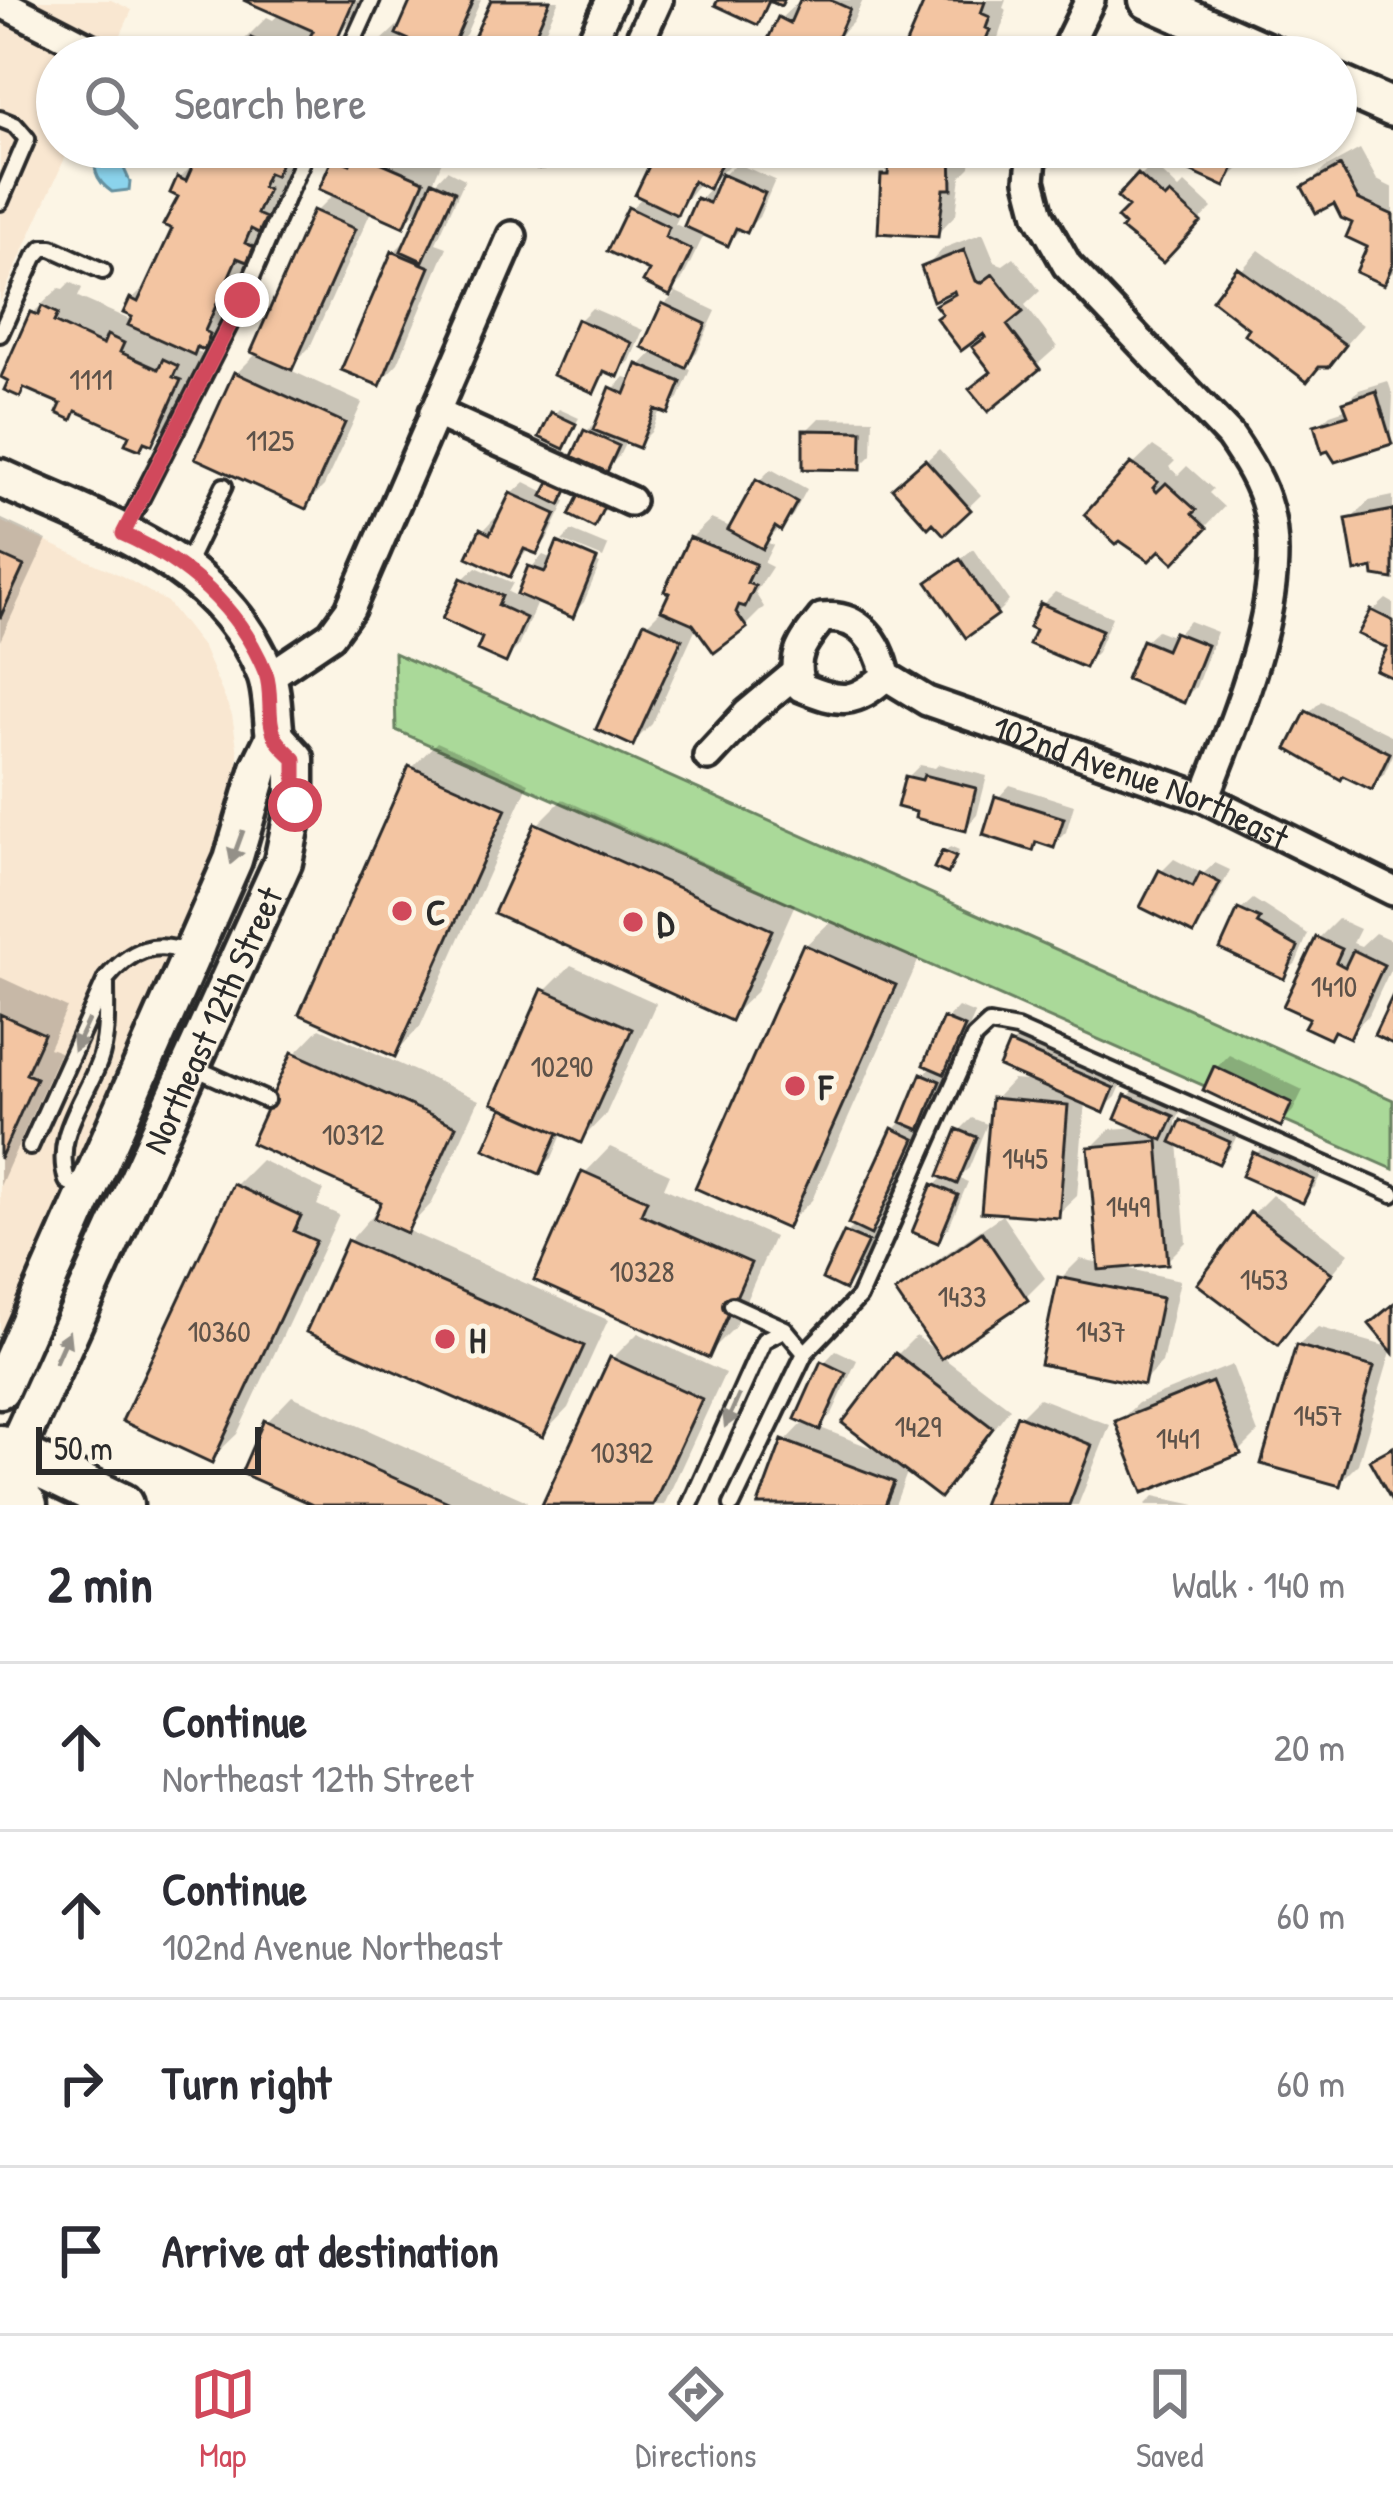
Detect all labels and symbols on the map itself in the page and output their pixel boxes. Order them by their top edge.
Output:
route end [215,273,269,327]
house number: 1111 [69,359,113,399]
house number: 1125 [246,420,295,460]
street label: 102nd Avenue Northeast [987,701,1298,861]
route start [268,778,322,832]
one-way arrow [227,829,246,865]
street label: Northeast 12th Street [130,878,293,1161]
place label: C [426,887,446,936]
marker: C [389,898,415,924]
place label: D [657,898,675,947]
marker: D [620,909,646,935]
house number: 1410 [1311,966,1357,1006]
one-way arrow [70,1018,90,1053]
house number: 10290 [531,1046,593,1086]
place label: F [818,1062,834,1111]
marker: F [782,1073,808,1099]
house number: 10312 [322,1114,384,1154]
house number: 1445 [1002,1138,1048,1178]
house number: 1449 [1106,1186,1150,1226]
house number: 10328 [610,1251,674,1291]
house number: 1453 [1240,1259,1288,1299]
house number: 1433 [937,1276,987,1316]
house number: 10360 [187,1311,251,1351]
house number: 1437 [1076,1311,1126,1351]
place label: H [469,1315,486,1364]
marker: H [432,1326,458,1352]
one-way arrow [53,1329,73,1364]
one-way arrow [721,1394,741,1429]
house number: 1457 [1293,1395,1343,1435]
house number: 1429 [894,1406,942,1446]
house number: 1441 [1156,1418,1200,1458]
scale bar [36,1421,261,1474]
house number: 10392 [591,1432,653,1472]

